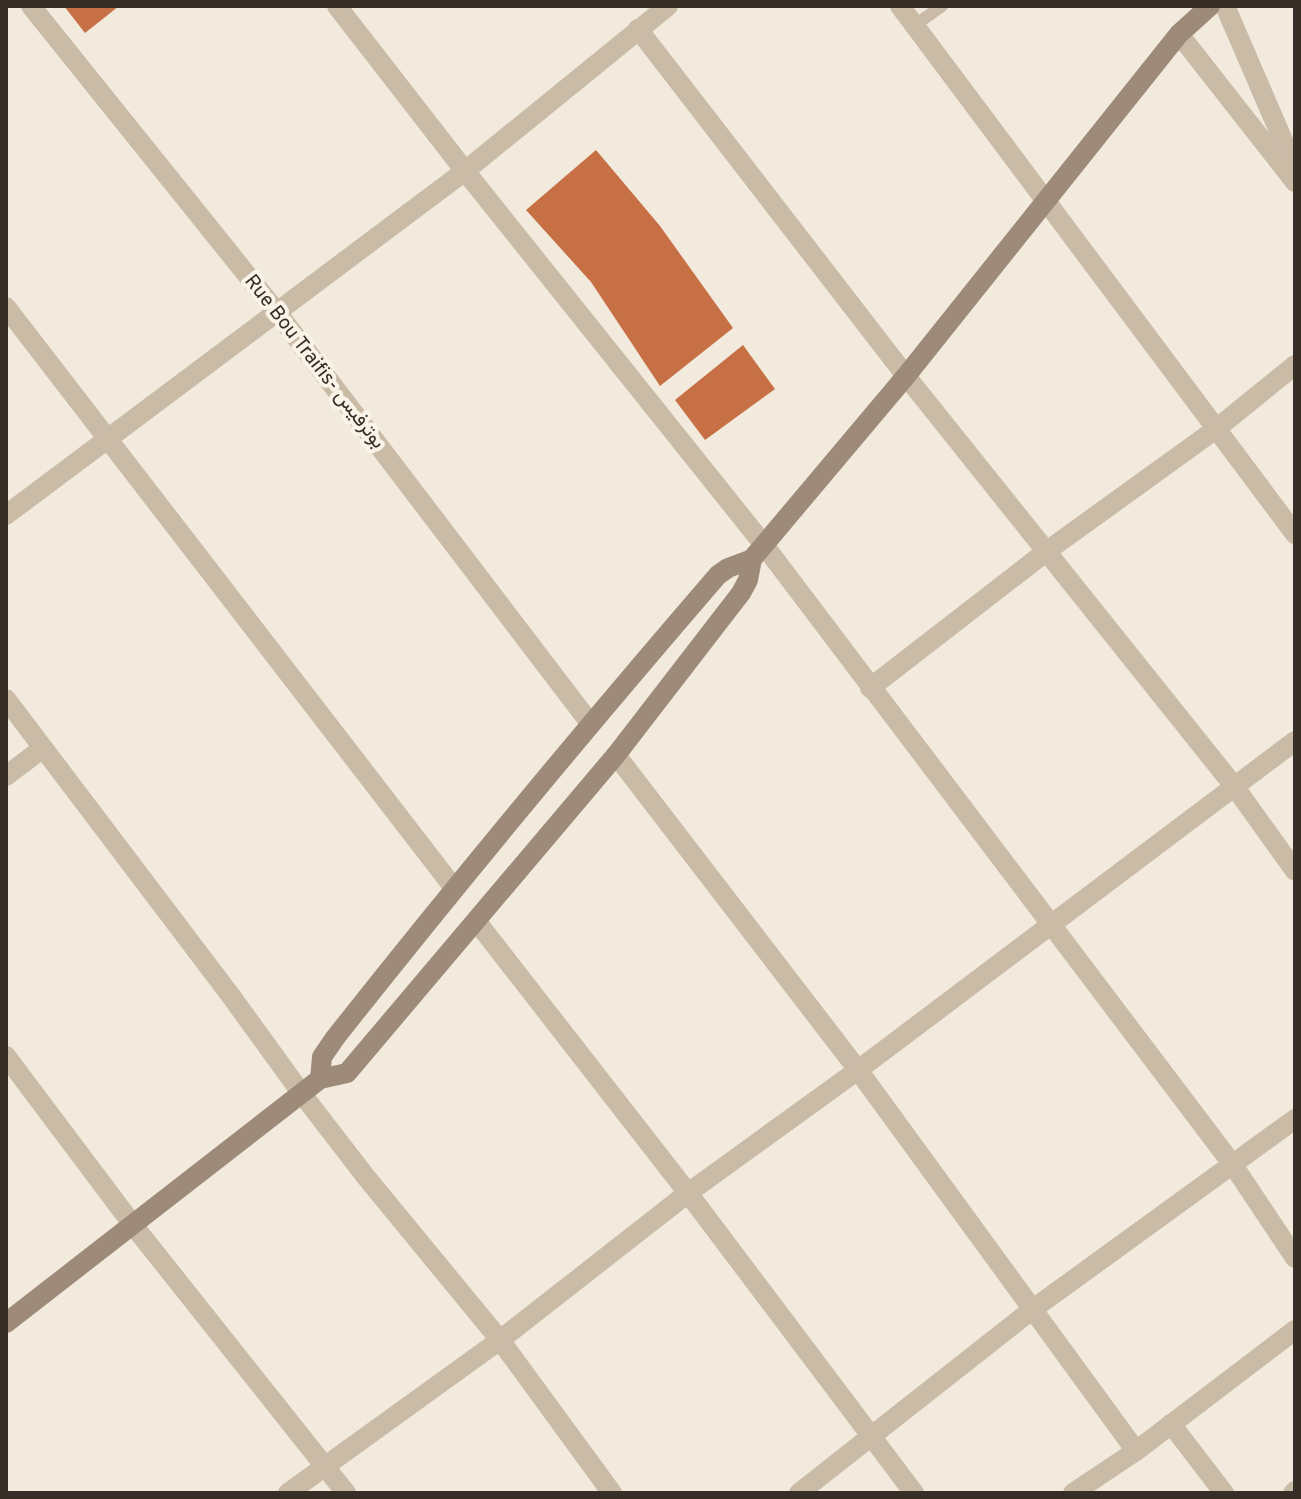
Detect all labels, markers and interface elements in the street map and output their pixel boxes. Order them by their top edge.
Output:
street label: Rue Bou Traifis- بوترفيس [238,270,390,454]

